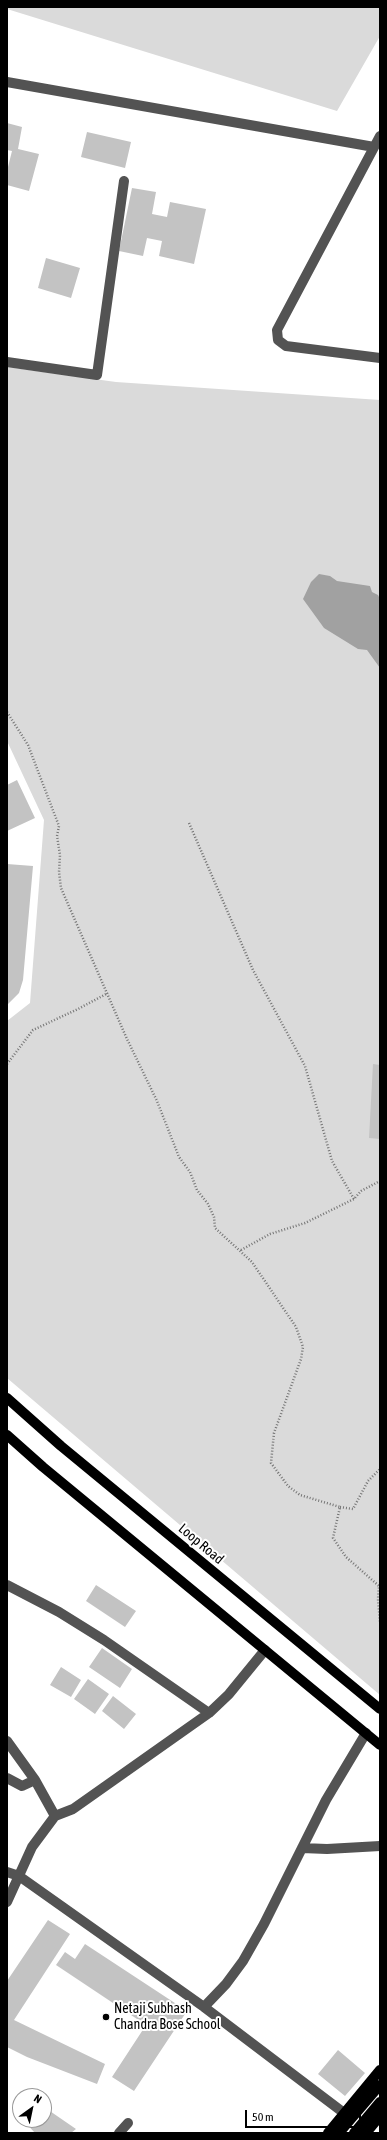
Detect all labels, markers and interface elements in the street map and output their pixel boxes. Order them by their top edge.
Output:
street label: Loop Road [175,1520,227,1568]
place label: Netaji Subhash Chandra Bose School [114,2001,220,2034]
marker: Netaji Subhash Chandra Bose School [101,2012,111,2022]
north arrow [12,2088,52,2128]
text: N [32,2092,44,2106]
scale bar [247,2102,363,2128]
text: 50 m [252,2110,274,2124]

